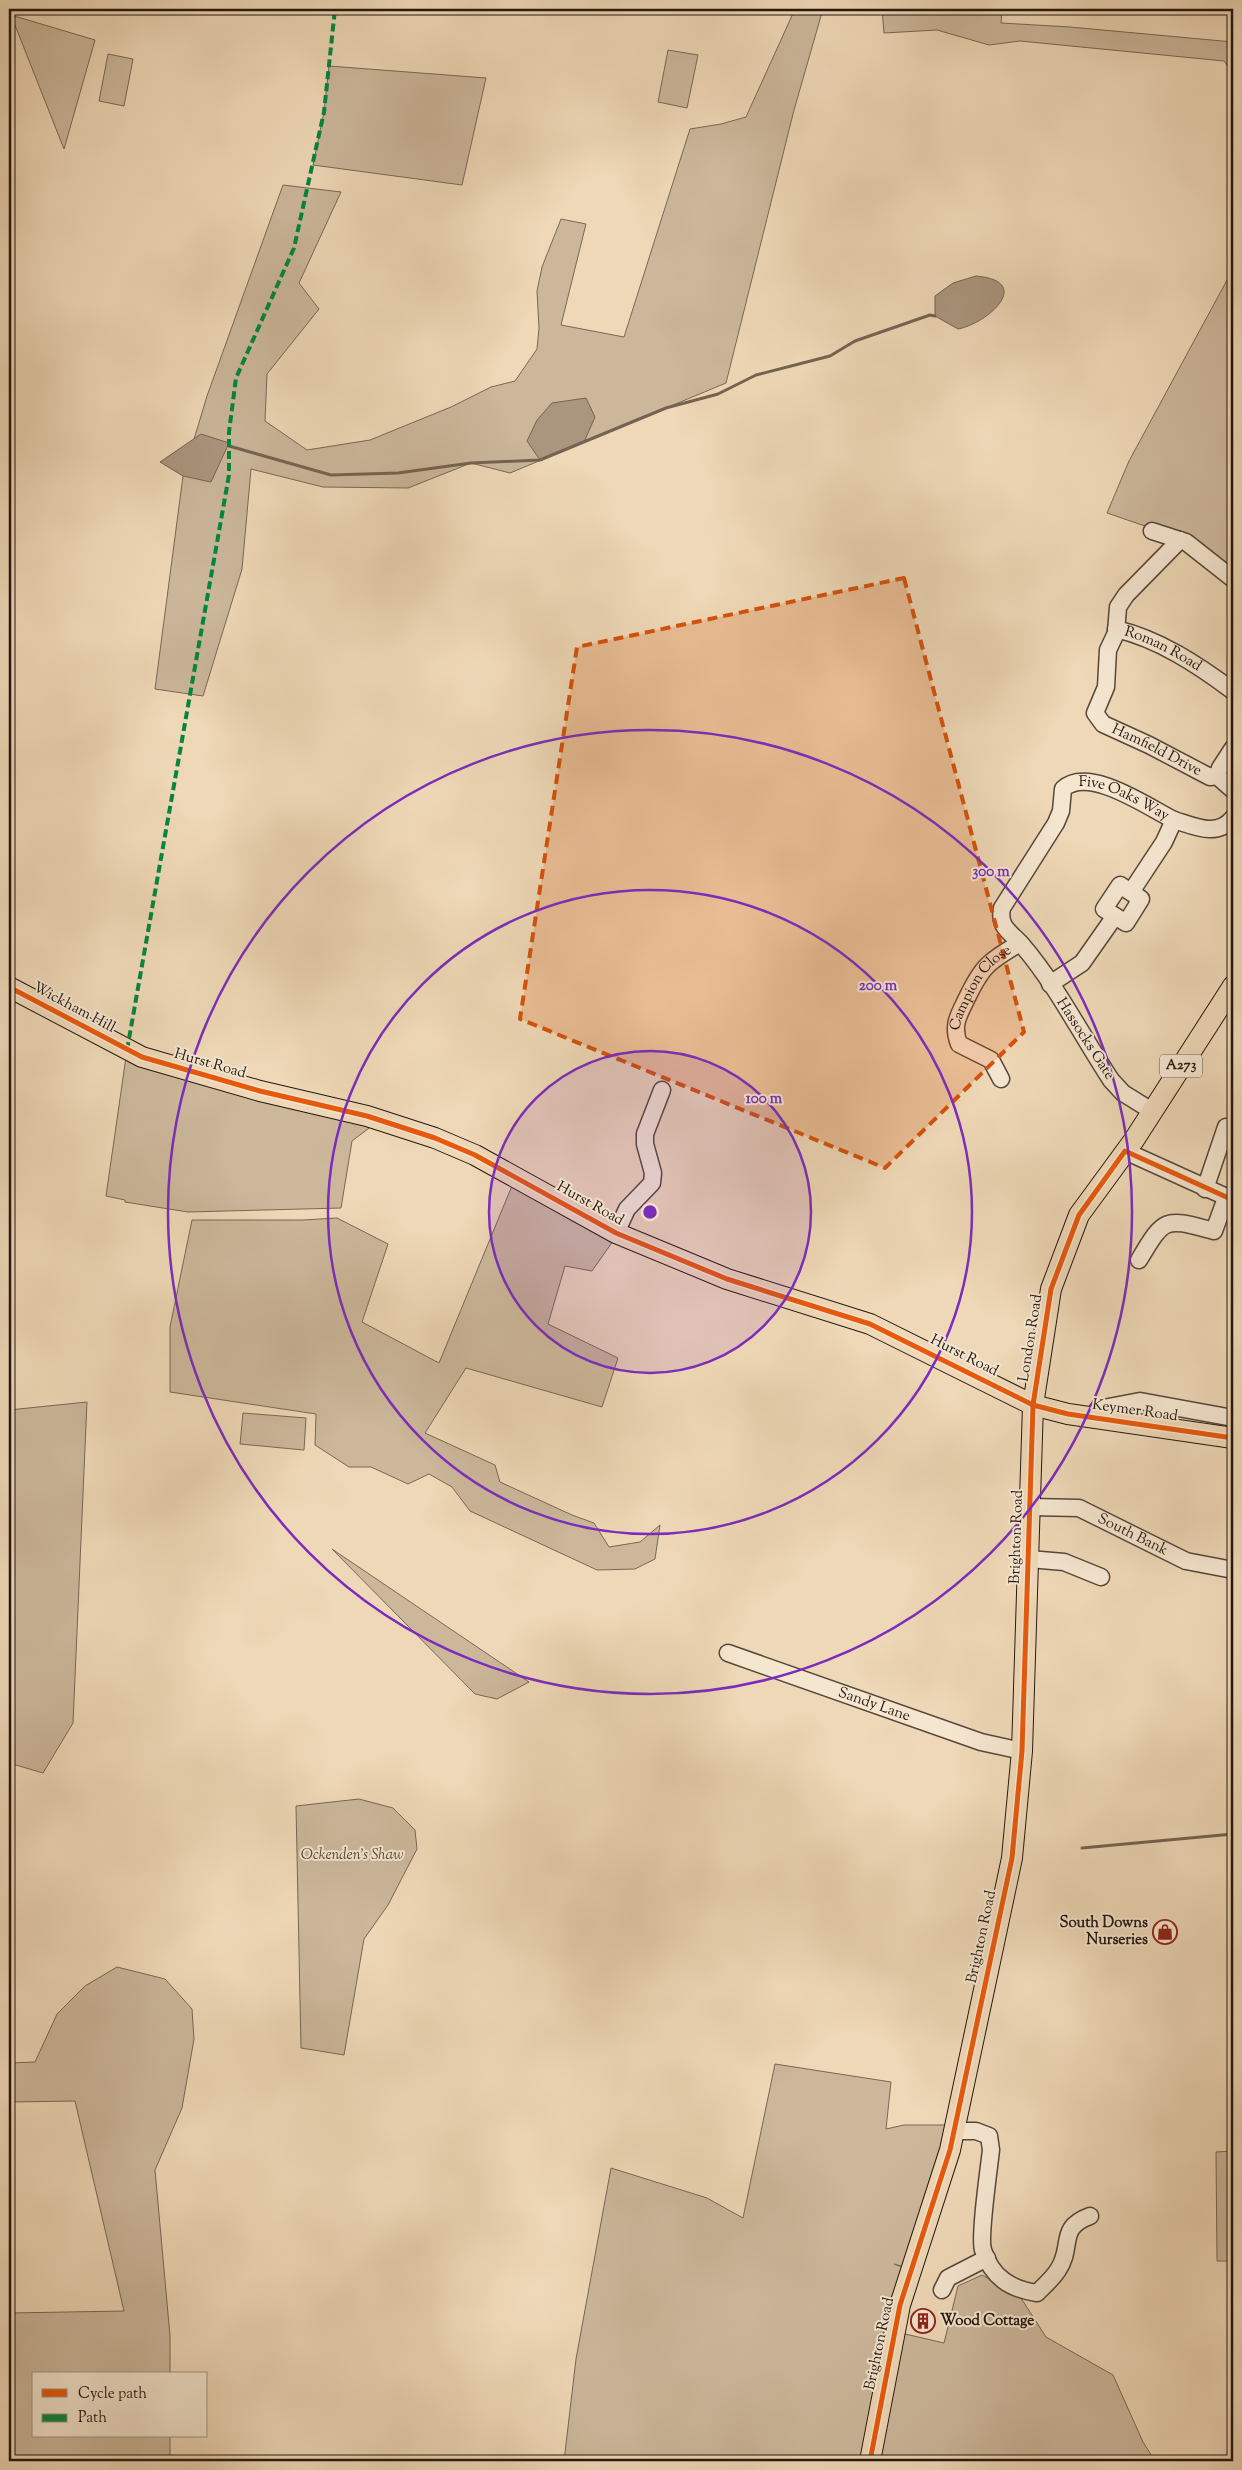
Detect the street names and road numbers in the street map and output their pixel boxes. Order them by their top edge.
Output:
street label: Roman Road [1122,621,1206,677]
street label: Hamfield Drive [1108,719,1205,781]
street label: Five Oaks Way [1079,771,1173,826]
street label: Campion Close [945,940,1015,1032]
street label: Wickham Hill [29,977,119,1039]
street label: Hassocks Gate [1051,994,1119,1084]
street label: Hurst Road [172,1044,249,1084]
road number: A273 [1160,1054,1202,1078]
street label: Hurst Road [553,1177,628,1231]
street label: London Road [1014,1292,1048,1383]
street label: Hurst Road [926,1330,1002,1382]
street label: Keymer Road [1091,1395,1180,1427]
street label: Brighton Road [1005,1489,1029,1585]
street label: South Bank [1094,1508,1172,1561]
street label: Sandy Lane [835,1682,913,1727]
street label: Brighton Road [962,1888,1002,1985]
street label: Brighton Road [860,2295,900,2392]

